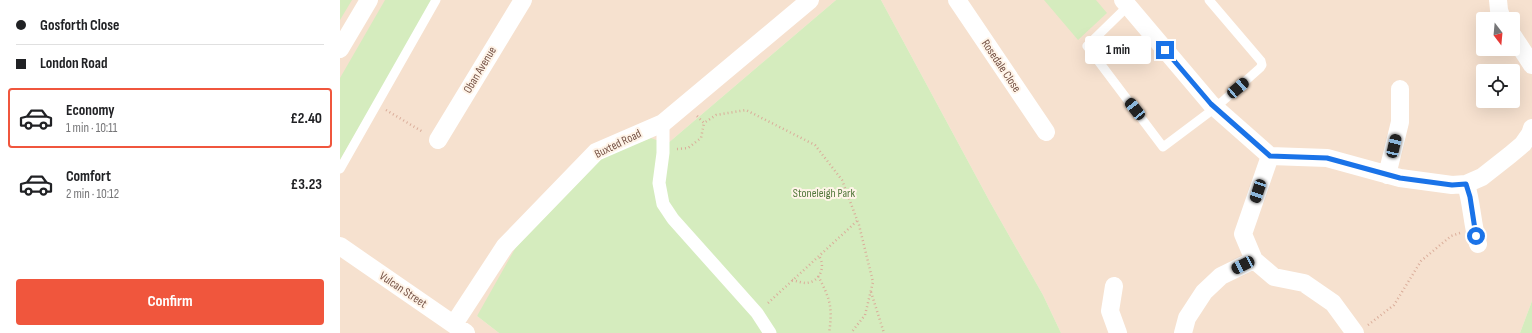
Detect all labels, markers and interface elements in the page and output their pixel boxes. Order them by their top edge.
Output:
north arrow [1476,12,1520,56]
map controls [1476,12,1520,108]
text: Gosforth Close [40,16,119,35]
callout: 1 min [1085,36,1151,64]
street label: Rosedale Close [978,37,1024,95]
route end [1156,41,1174,59]
text: 1 min [1106,42,1130,58]
street label: Oban Avenue [460,44,500,96]
text: London Road [40,54,108,73]
button: locate [1476,64,1520,108]
car [1225,76,1251,100]
car [1123,96,1147,122]
icon: car [18,100,54,136]
text: Economy [66,101,115,120]
text: £2.40 [290,109,322,128]
text: 1 min · 10:11 [66,120,117,136]
street label: Buxted Road [592,126,644,162]
car [1385,133,1403,159]
icon: car [18,166,54,202]
text: Comfort [66,167,111,186]
text: £3.23 [291,175,322,194]
car [1249,178,1267,204]
text: 2 min · 10:12 [66,186,119,202]
park label: Stoneleigh Park [793,186,856,201]
route start [1467,227,1485,245]
car [1230,254,1256,276]
street label: Vulcan Street [376,269,430,312]
button: Confirm [16,279,324,325]

